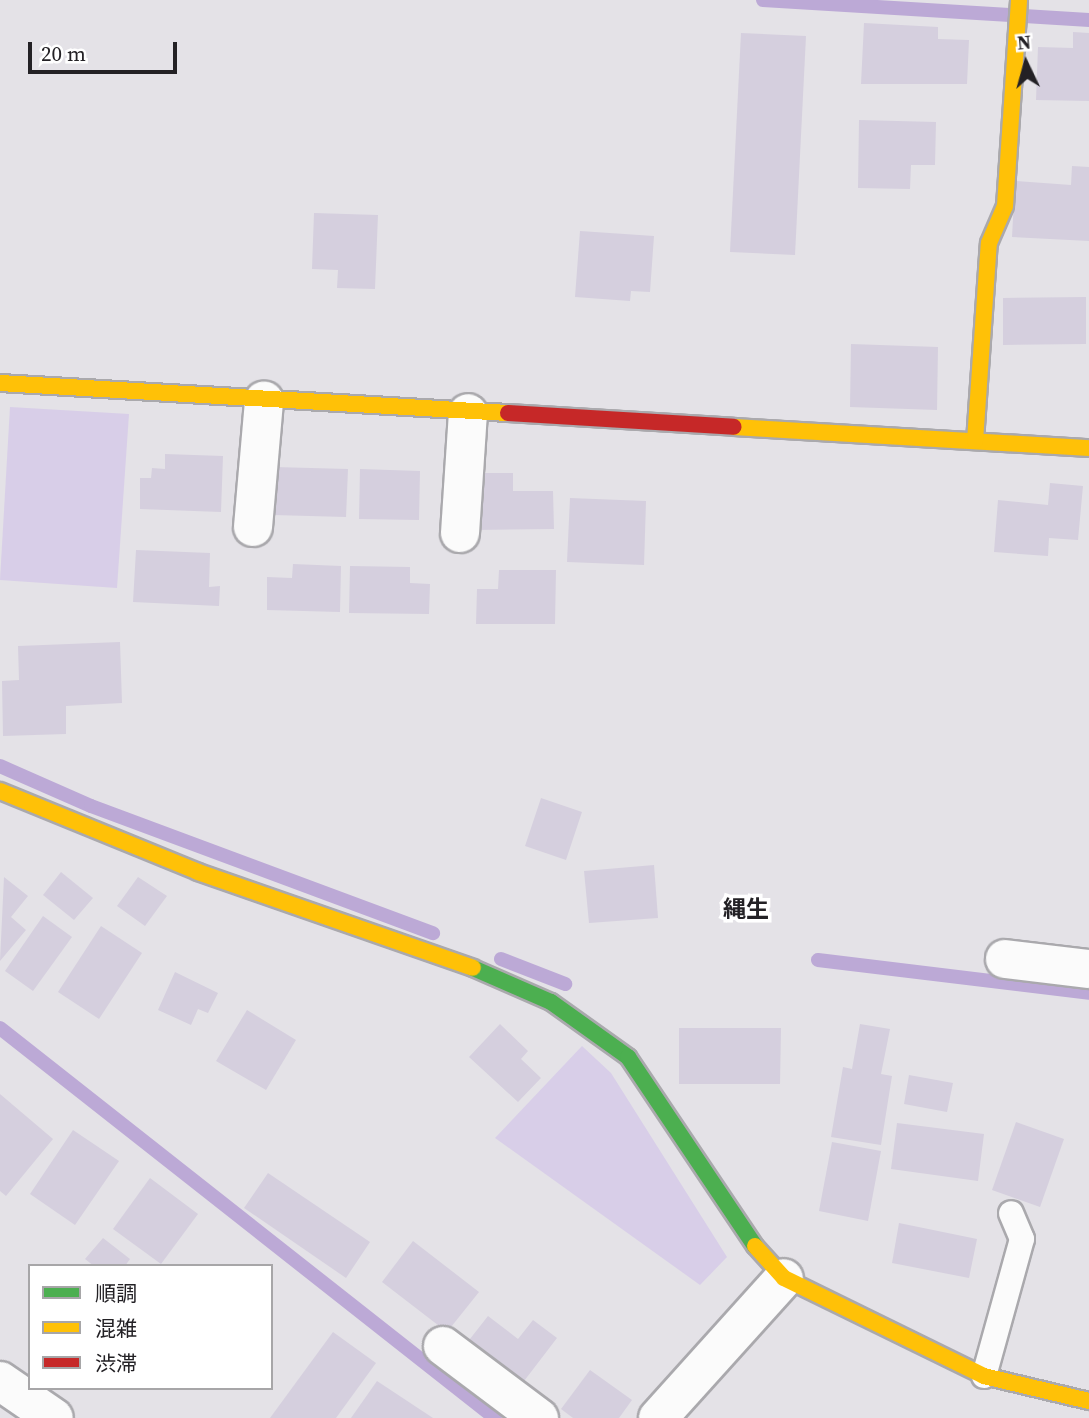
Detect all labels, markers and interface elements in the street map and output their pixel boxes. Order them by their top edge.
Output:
scale bar [32,28,180,72]
north arrow [991,28,1061,98]
text: N [1016,29,1032,56]
text: 20 m [41,39,86,68]
district label: 縄生 [723,895,769,923]
legend [28,1264,273,1390]
text: 順調 [95,1279,137,1308]
text: 混雑 [95,1314,137,1343]
text: 渋滞 [95,1349,137,1378]

